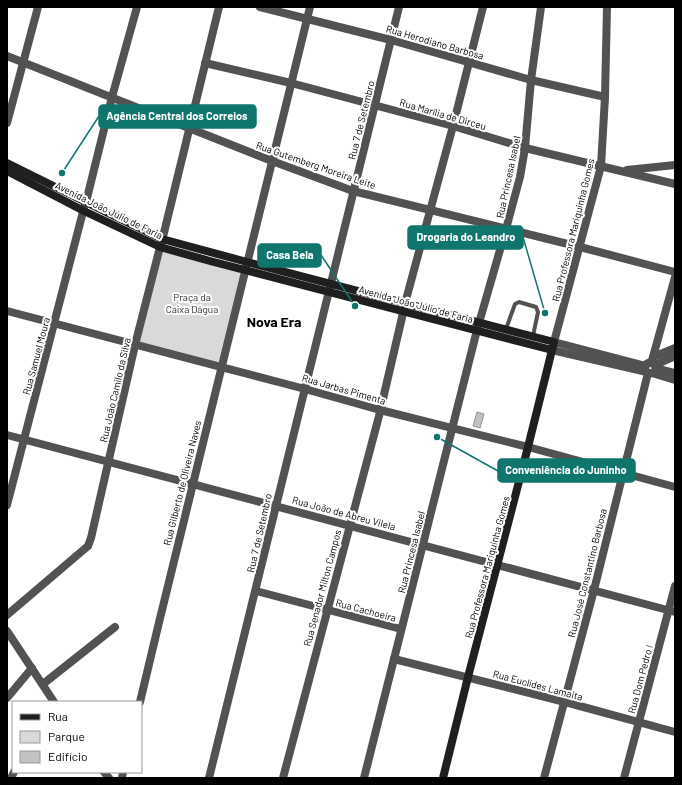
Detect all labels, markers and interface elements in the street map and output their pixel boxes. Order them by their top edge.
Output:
street label: Rua Herodiano Barbosa [385,22,485,62]
street label: Rua 7 de Setembro [345,79,377,161]
street label: Rua Marília de Dirceu [398,96,488,132]
callout: Agência Central dos Correios [99,105,256,128]
text: Agência Central dos Correios [106,109,248,122]
street label: Rua Princesa Isabel [493,135,523,219]
street label: Rua Gutemberg Moreira Leite [255,139,377,191]
street label: Rua Professora Mariquinha Gomes [549,157,597,303]
street label: Avenida João Júlio de Faria [53,179,165,241]
callout: Drogaria do Leandro [408,226,523,249]
text: Drogaria do Leandro [417,230,515,243]
callout: Casa Bela [258,244,321,267]
text: Casa Bela [266,248,314,261]
street label: Avenida João Júlio de Faria [357,283,475,325]
park label: Praça da Caixa Dágua [166,291,218,315]
district label: Nova Era [247,313,301,330]
street label: Rua Samuel Moura [20,316,52,396]
street label: Rua João Camilo da Silva [97,337,133,443]
street label: Rua Jarbas Pimenta [301,371,387,407]
street label: Rua Gilberto de Oliveira Naves [161,419,203,547]
callout: Conveniência do Juninho [498,459,635,482]
text: Conveniência do Juninho [505,463,627,476]
street label: Rua 7 de Setembro [244,492,274,574]
street label: Rua João de Abreu Vilela [291,493,397,533]
street label: Rua Professora Mariquinha Gomes [462,494,512,640]
street label: Rua José Constantino Barbosa [565,507,609,639]
street label: Rua Princesa Isabel [395,510,427,594]
street label: Rua Senador Milton Campos [301,528,343,648]
street label: Rua Cachoeira [334,596,398,624]
street label: Rua Dom Pedro I [625,643,655,715]
street label: Rua Euclídes Lamaita [492,667,584,703]
legend [12,701,142,773]
text: Rua [48,709,68,723]
text: Parque [48,729,85,743]
text: Edifício [48,749,88,763]

